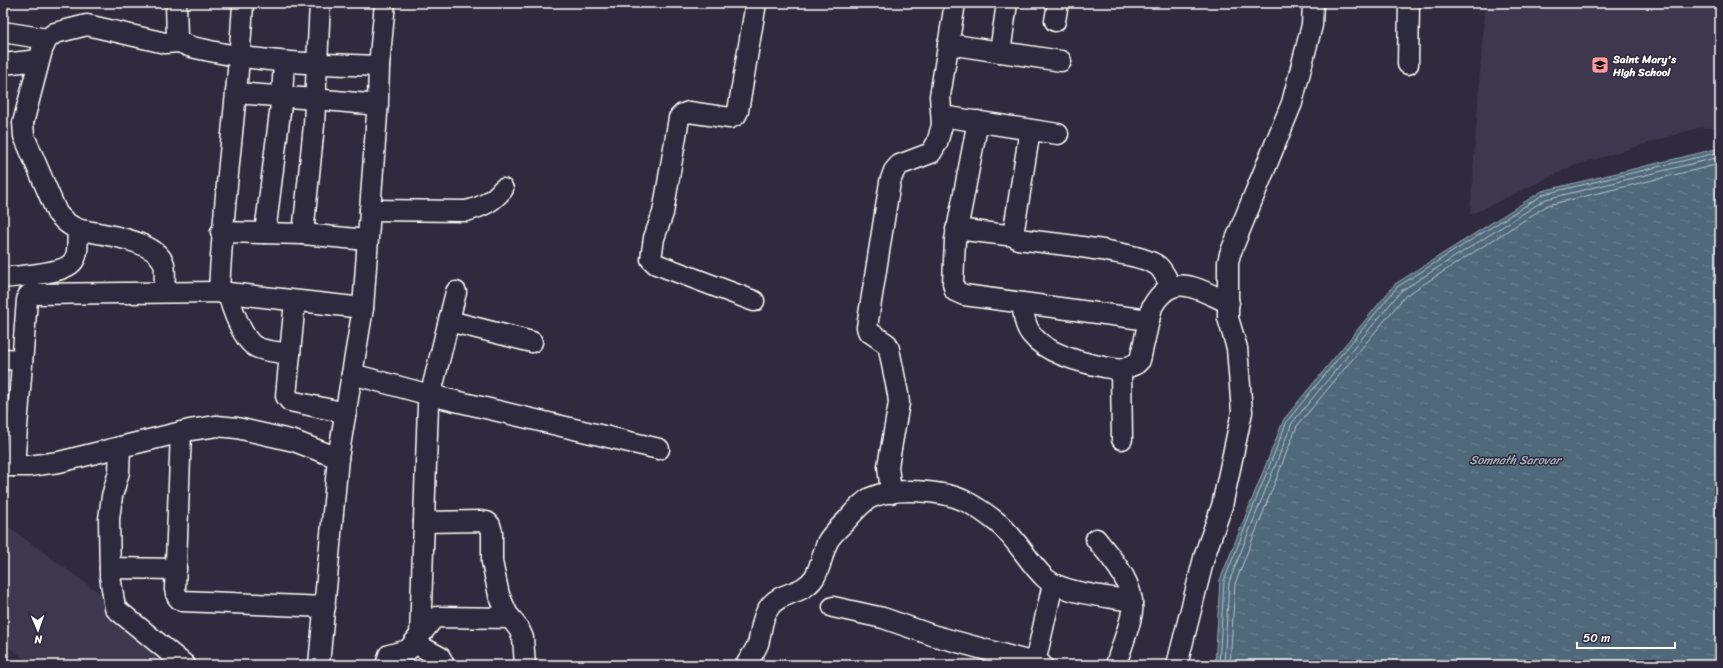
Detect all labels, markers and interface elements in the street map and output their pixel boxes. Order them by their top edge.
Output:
place label: Saint Mary's High School [1612,50,1677,82]
school or university icon: Saint Mary's High School [1590,55,1610,75]
water label: Somnath Sarovar [1470,449,1562,471]
north arrow [18,610,58,650]
scale bar [1577,624,1675,650]
text: 50 m [1583,627,1610,649]
text: N [34,630,43,649]

